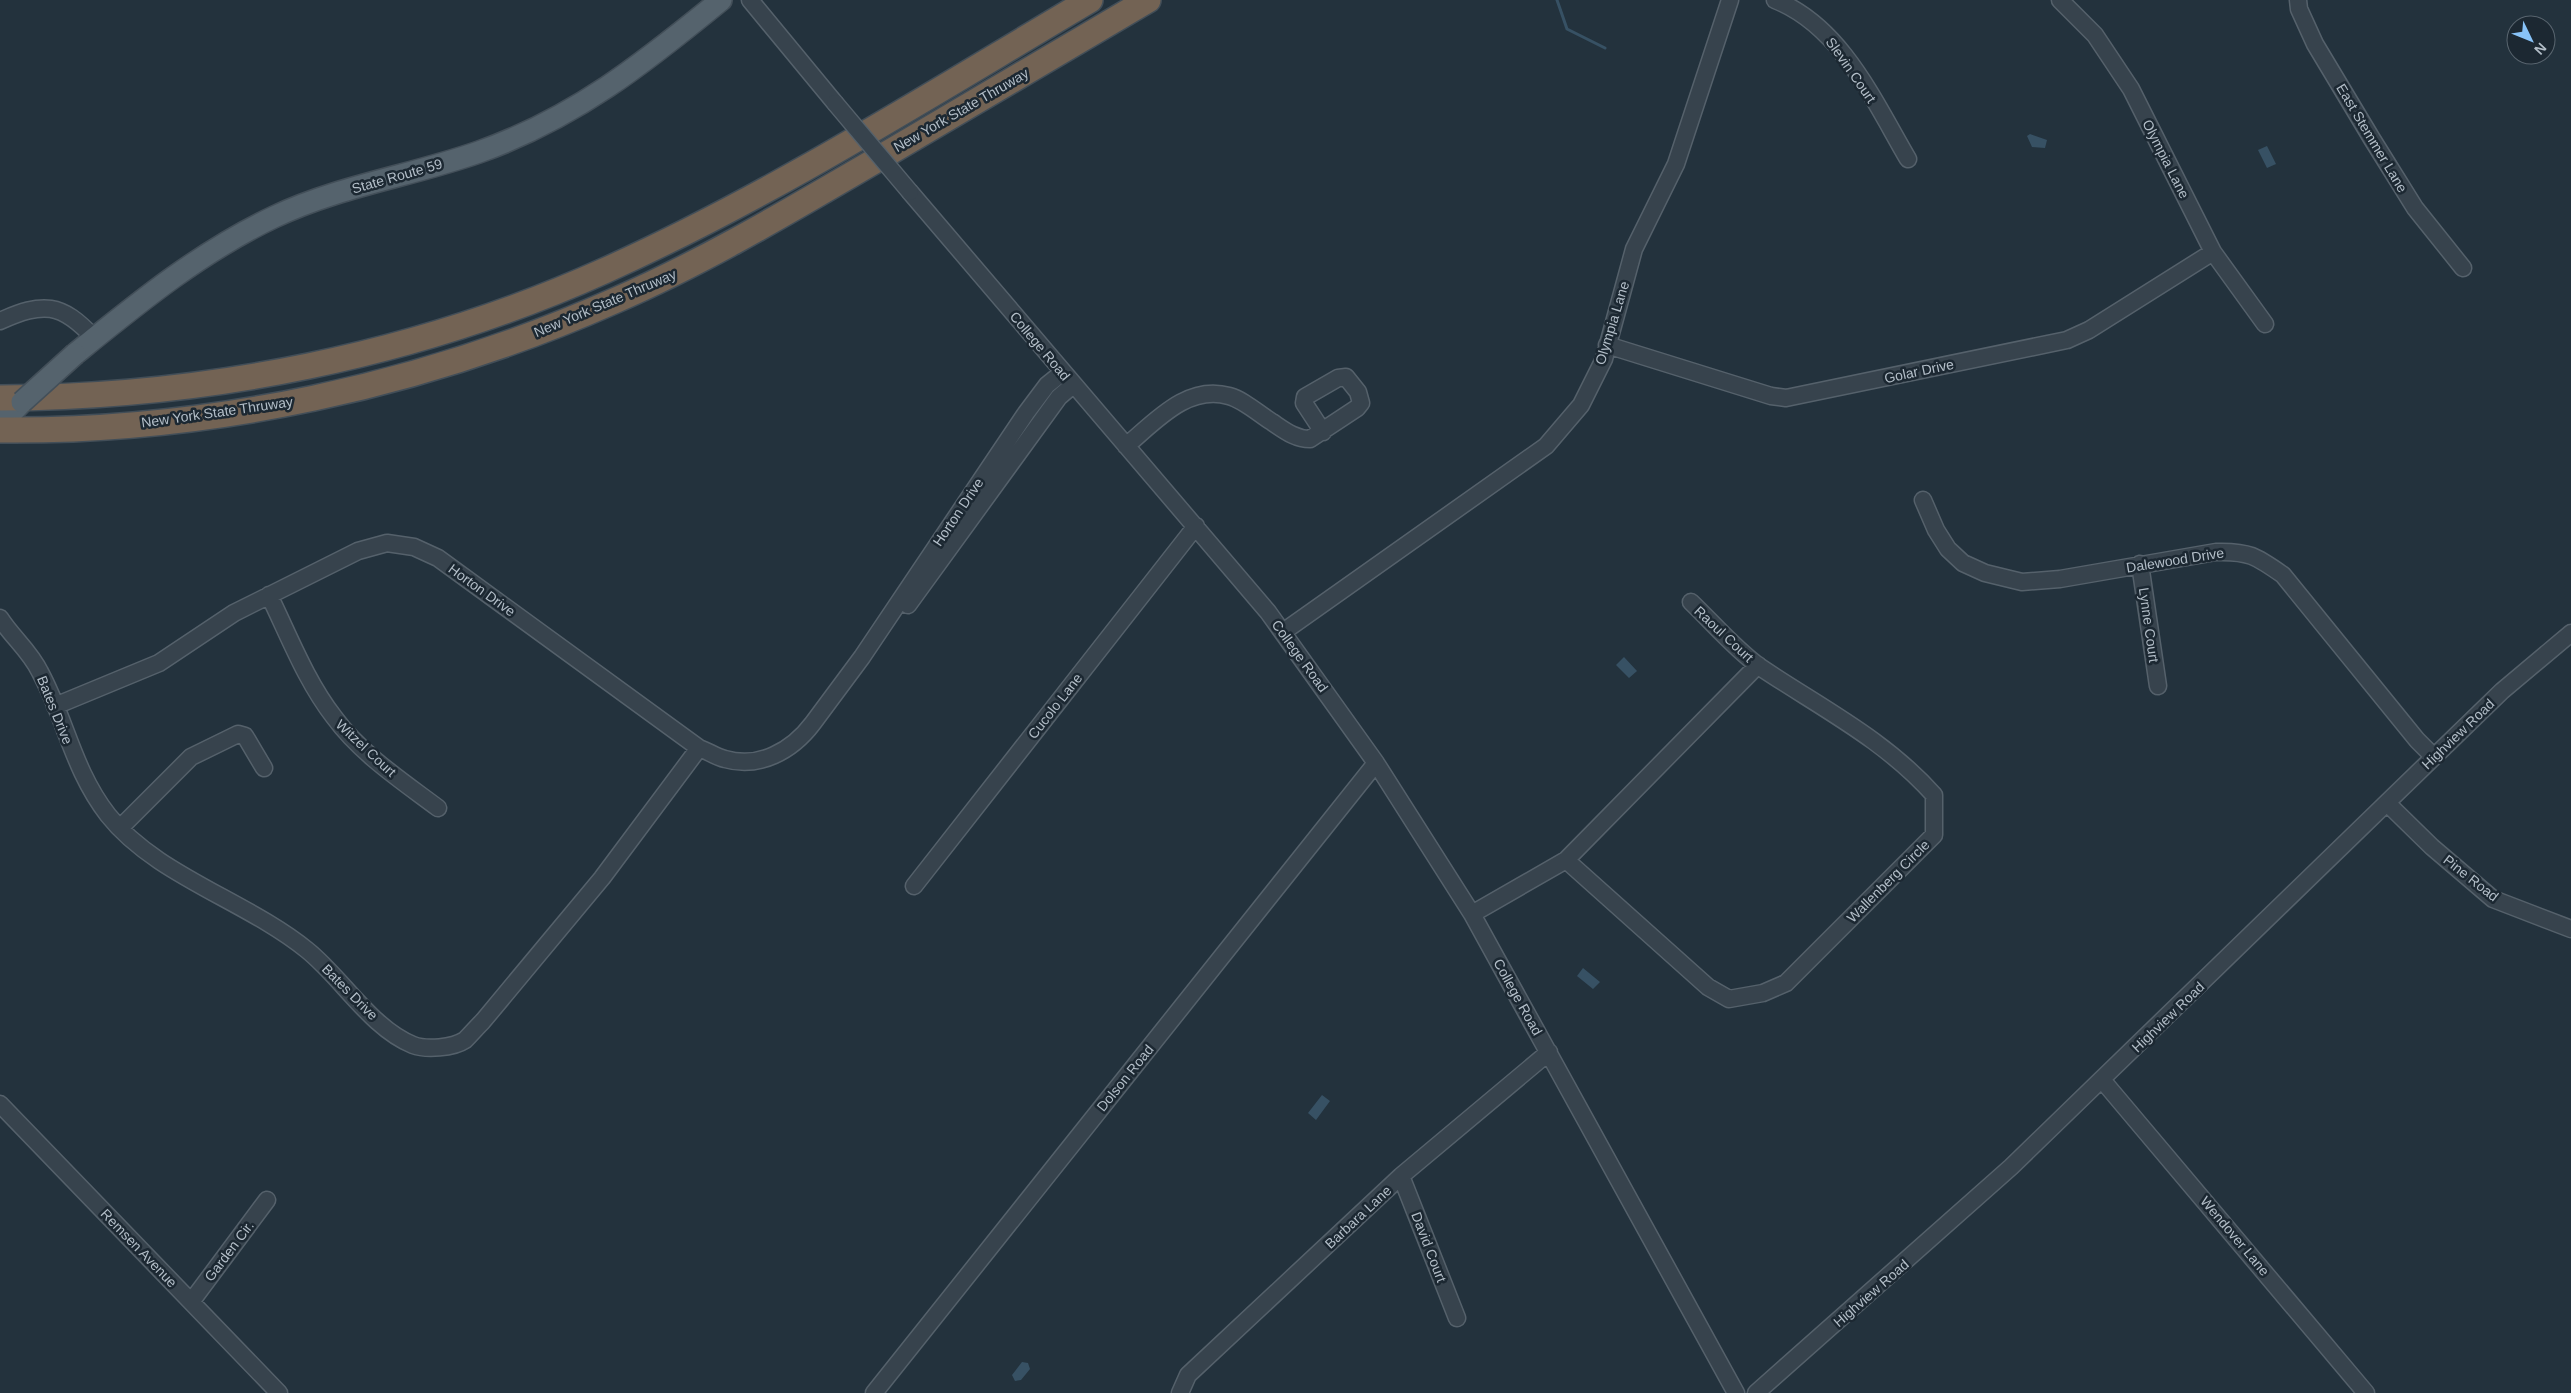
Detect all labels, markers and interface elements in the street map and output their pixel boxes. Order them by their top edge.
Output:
north arrow [2506,15,2556,65]
street label: Slevin Court [1823,34,1879,106]
text: N [2531,40,2550,58]
street label: New York State Thruway [891,65,1031,155]
street label: East Stemmer Lane [2333,81,2411,195]
street label: Olympia Lane [2139,117,2193,201]
street label: State Route 59 [350,155,444,197]
street label: New York State Thruway [531,266,679,340]
street label: Olympia Lane [1592,279,1632,367]
street label: College Road [1007,308,1073,384]
street label: Golar Drive [1883,356,1955,386]
street label: New York State Thruway [140,393,294,431]
street label: Horton Drive [929,475,987,549]
street label: Dalewood Drive [2125,544,2225,576]
street label: Horton Drive [446,560,519,620]
street label: Lynne Court [2136,586,2162,664]
street label: Raoul Court [1691,603,1757,665]
street label: College Road [1269,617,1331,695]
street label: Cucolo Lane [1024,670,1086,742]
street label: Bates Drive [34,673,76,747]
street label: Highview Road [2419,696,2497,772]
street label: Witzel Court [333,716,399,780]
street label: Wallenberg Circle [1843,836,1933,926]
street label: Pine Road [2440,852,2502,904]
street label: College Road [1490,956,1546,1038]
street label: Bates Drive [319,961,381,1023]
street label: Highview Road [2129,979,2207,1055]
street label: Dolson Road [1093,1042,1157,1114]
street label: Barbara Lane [1322,1182,1395,1252]
street label: Wendover Lane [2197,1193,2273,1279]
street label: Remsen Avenue [98,1206,180,1291]
street label: David Court [1408,1210,1450,1284]
street label: Garden Cir. [201,1218,257,1284]
street label: Highview Road [1830,1256,1912,1330]

